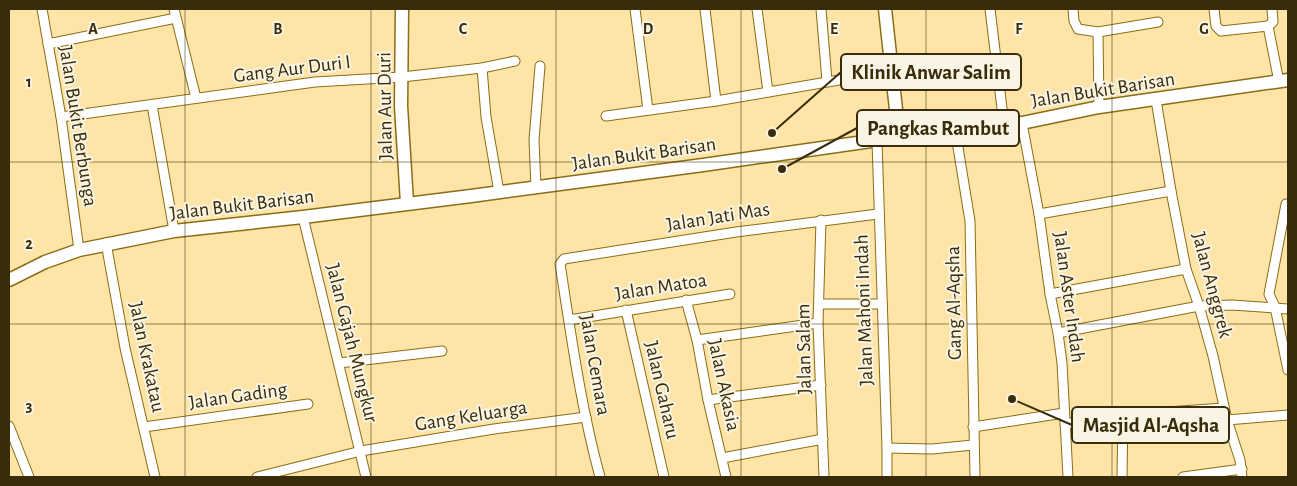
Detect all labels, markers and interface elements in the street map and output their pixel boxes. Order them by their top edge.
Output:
text: A [88,21,98,37]
text: B [273,21,283,37]
text: C [459,21,468,37]
text: D [643,21,654,37]
text: E [830,21,838,37]
text: F [1015,21,1023,37]
text: G [1199,21,1209,37]
street label: Jalan Bukit Berbunga [55,44,101,208]
street label: Gang Aur Duri I [232,52,352,86]
street label: Jalan Aur Duri [374,52,396,160]
callout: Klinik Anwar Salim [841,54,1021,90]
text: Klinik Anwar Salim [851,62,1011,83]
street label: Jalan Bukit Barisan [1030,69,1176,111]
text: 1 [26,74,32,90]
callout: Pangkas Rambut [857,110,1019,146]
text: Pangkas Rambut [867,118,1009,139]
street label: Jalan Bukit Barisan [571,134,717,174]
street label: Jalan Bukit Barisan [169,186,315,224]
street label: Jalan Jati Mas [665,199,771,235]
street label: Jalan Aster Indah [1050,230,1088,364]
street label: Jalan Anggrek [1188,230,1236,340]
street label: Jalan Mahoni Indah [851,234,877,386]
text: 2 [25,236,33,252]
street label: Gang Al-Aqsha [943,246,965,360]
street label: Jalan Gajah Mungkur [323,262,382,425]
street label: Jalan Matoa [614,270,708,304]
street label: Jalan Krakatau [126,300,168,414]
street label: Jalan Salam [793,303,815,395]
street label: Jalan Cemara [576,313,614,417]
street label: Jalan Akasia [704,337,744,433]
street label: Jalan Gaharu [641,339,683,441]
street label: Jalan Gading [188,379,289,413]
street label: Gang Keluarga [414,397,528,435]
text: 3 [26,398,33,414]
callout: Masjid Al-Aqsha [1072,407,1229,443]
text: Masjid Al-Aqsha [1083,415,1219,436]

